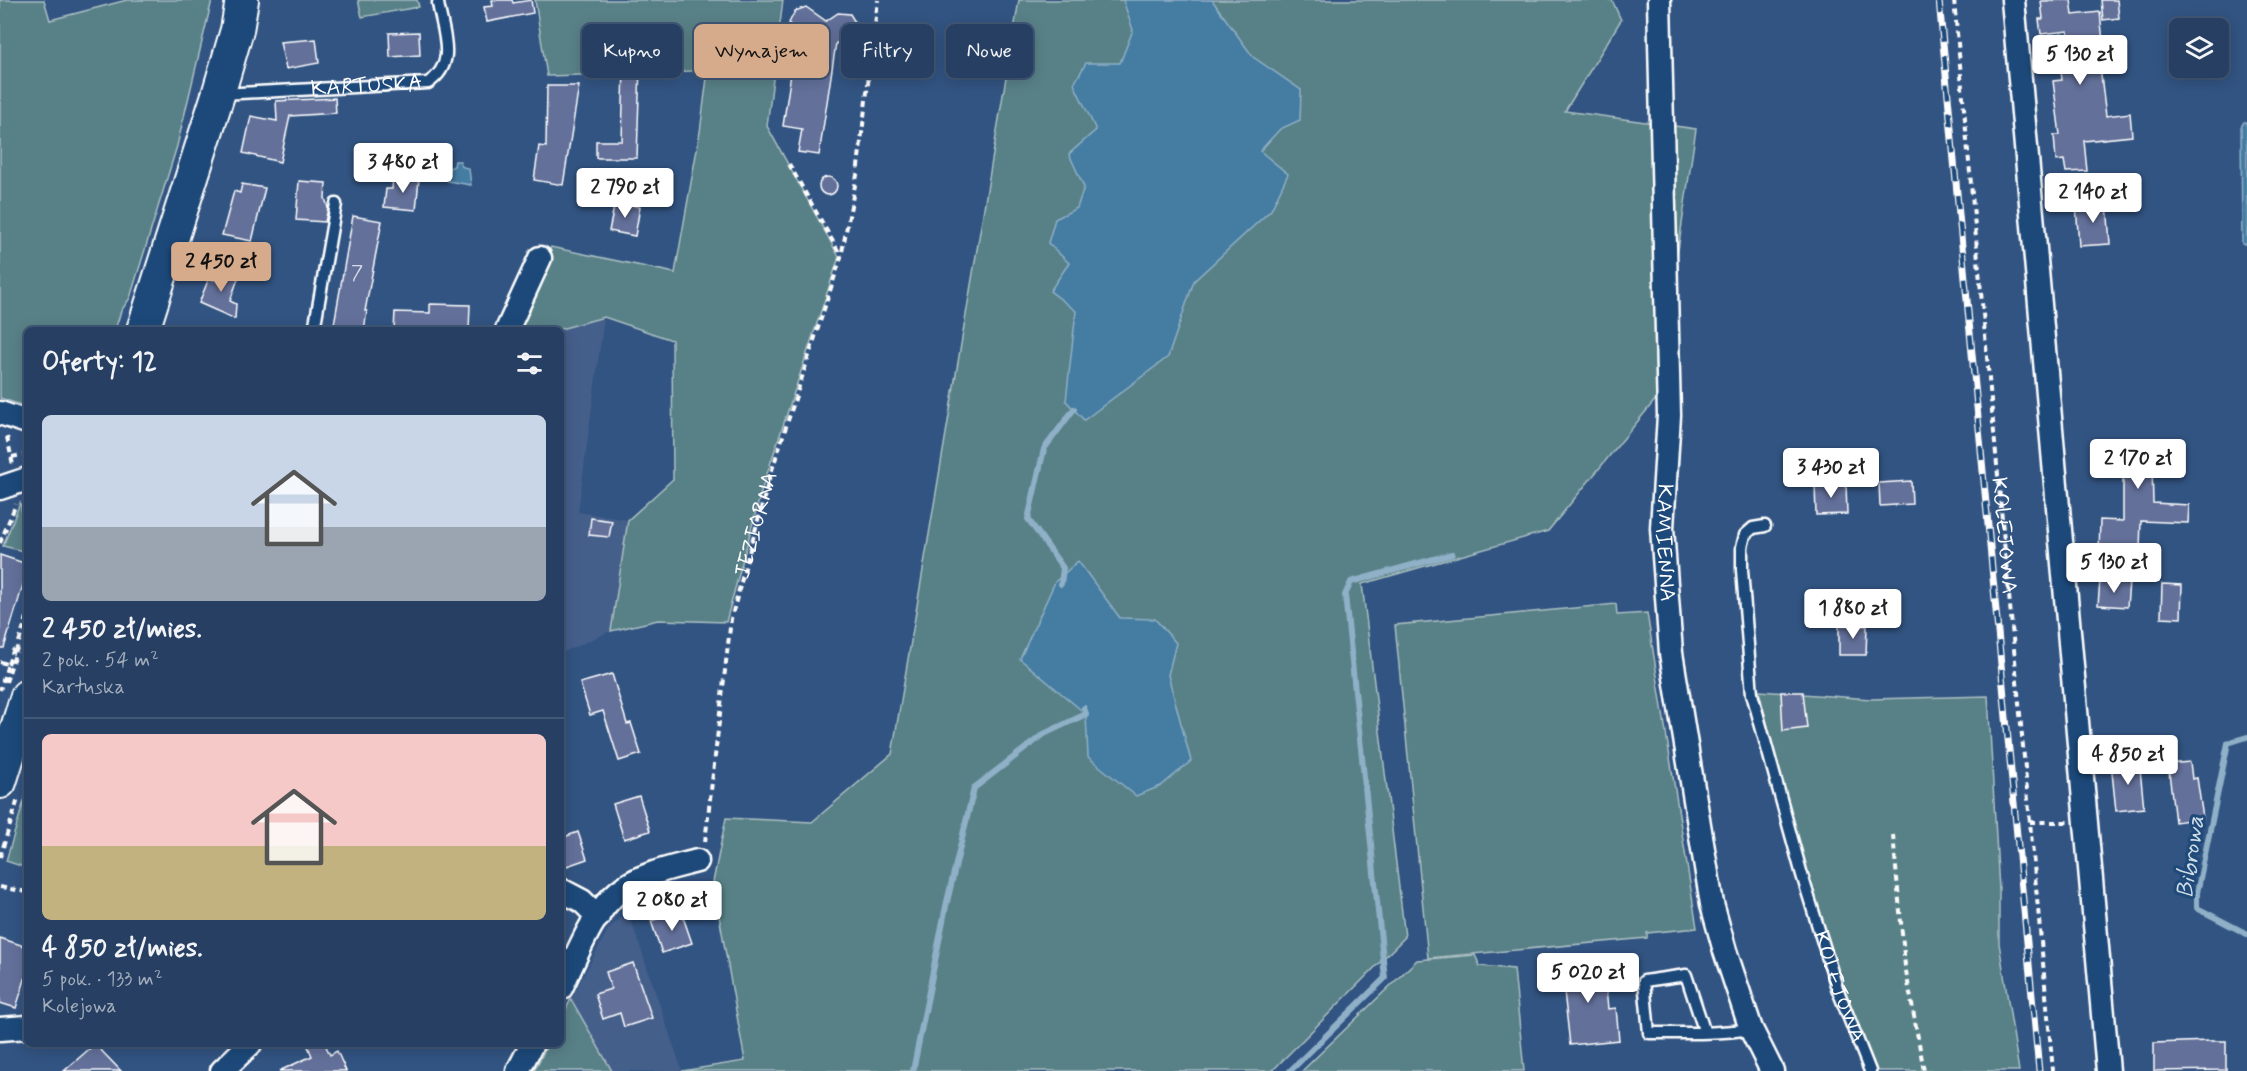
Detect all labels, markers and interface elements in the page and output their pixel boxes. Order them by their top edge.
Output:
map controls [2169,18,2229,78]
button: layers [2169,18,2229,78]
chip: Kupno [582,24,682,78]
chip: Wynajem [694,24,829,78]
chip: Filtry [841,24,934,78]
chip: Nowe [946,24,1033,78]
pin: 5 130 zł [2018,35,2142,86]
text: 5 130 zł [2046,41,2114,68]
street label: KARTUSKA [310,69,424,103]
pin: 3 480 zł [341,143,465,194]
text: 3 480 zł [368,149,438,176]
pin: 2 790 zł [563,168,687,219]
pin: 2 140 zł [2031,173,2155,224]
text: 2 790 zł [590,174,660,201]
text: 2 140 zł [2059,179,2127,206]
pin: 2 450 zł [159,242,283,293]
text: 2 450 zł [185,248,257,275]
house number: 7 [351,260,363,287]
text: Oferty: 12 [42,346,157,380]
icon: filters [513,347,546,380]
pin: 2 170 zł [2076,439,2200,490]
text: 2 170 zł [2104,445,2172,472]
pin: 3 430 zł [1769,448,1893,499]
icon: home [240,454,348,562]
text: 3 430 zł [1797,454,1865,481]
street label: JEZIORNA [729,469,785,581]
street label: KOLEJOWA [1984,476,2023,595]
street label: KAMIENNA [1648,483,1681,603]
pin: 5 130 zł [2052,543,2176,594]
text: 5 130 zł [2080,549,2148,576]
pin: 1 880 zł [1791,589,1915,640]
text: 1 880 zł [1818,595,1888,622]
text: 2 450 zł/mies. [42,613,202,647]
text: 2 pok. · 54 m² [42,647,159,674]
text: Kartuska [42,674,125,701]
pin: 4 850 zł [2066,735,2190,786]
text: 4 850 zł [2092,741,2164,768]
icon: home [240,773,348,881]
water label: Bibrowa [2170,814,2212,900]
pin: 2 080 zł [610,881,734,932]
text: 2 080 zł [637,887,707,914]
street label: KOLEJOWA [1806,927,1871,1047]
text: 4 850 zł/mies. [42,932,203,966]
pin: 5 020 zł [1526,953,1650,1004]
text: 5 020 zł [1551,959,1625,986]
text: 5 pok. · 133 m² [42,966,163,993]
text: Kolejowa [42,993,117,1020]

